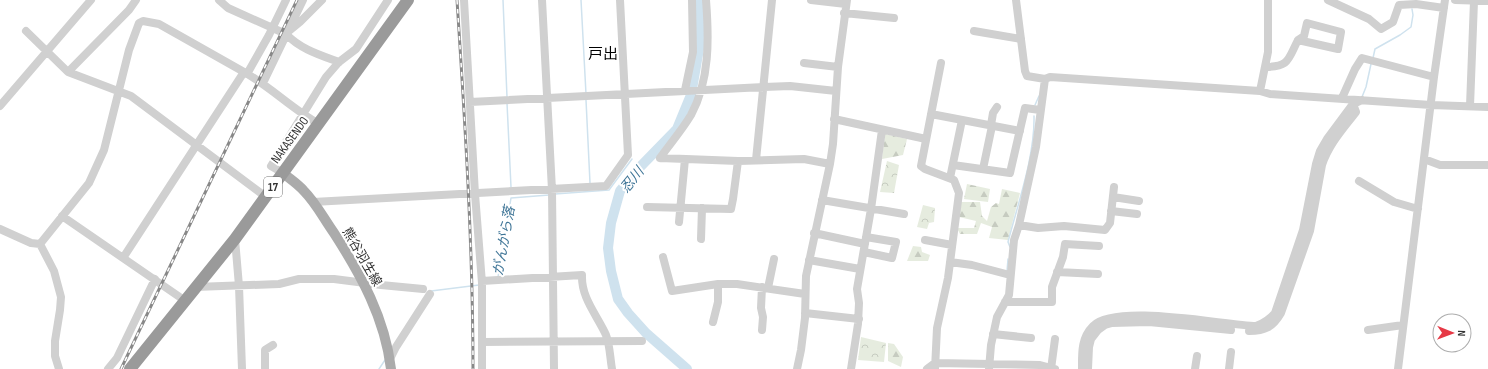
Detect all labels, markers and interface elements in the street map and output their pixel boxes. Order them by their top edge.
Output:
district label: 戸出 [588,45,618,64]
street label: NAKASENDO [268,113,312,167]
water label: 忍川 [617,162,649,196]
road number: 17 [264,177,282,197]
water label: がんがら落 [490,203,519,277]
street label: 熊谷羽生線 [339,225,385,289]
north arrow [1432,313,1472,353]
text: N [1455,330,1468,336]

